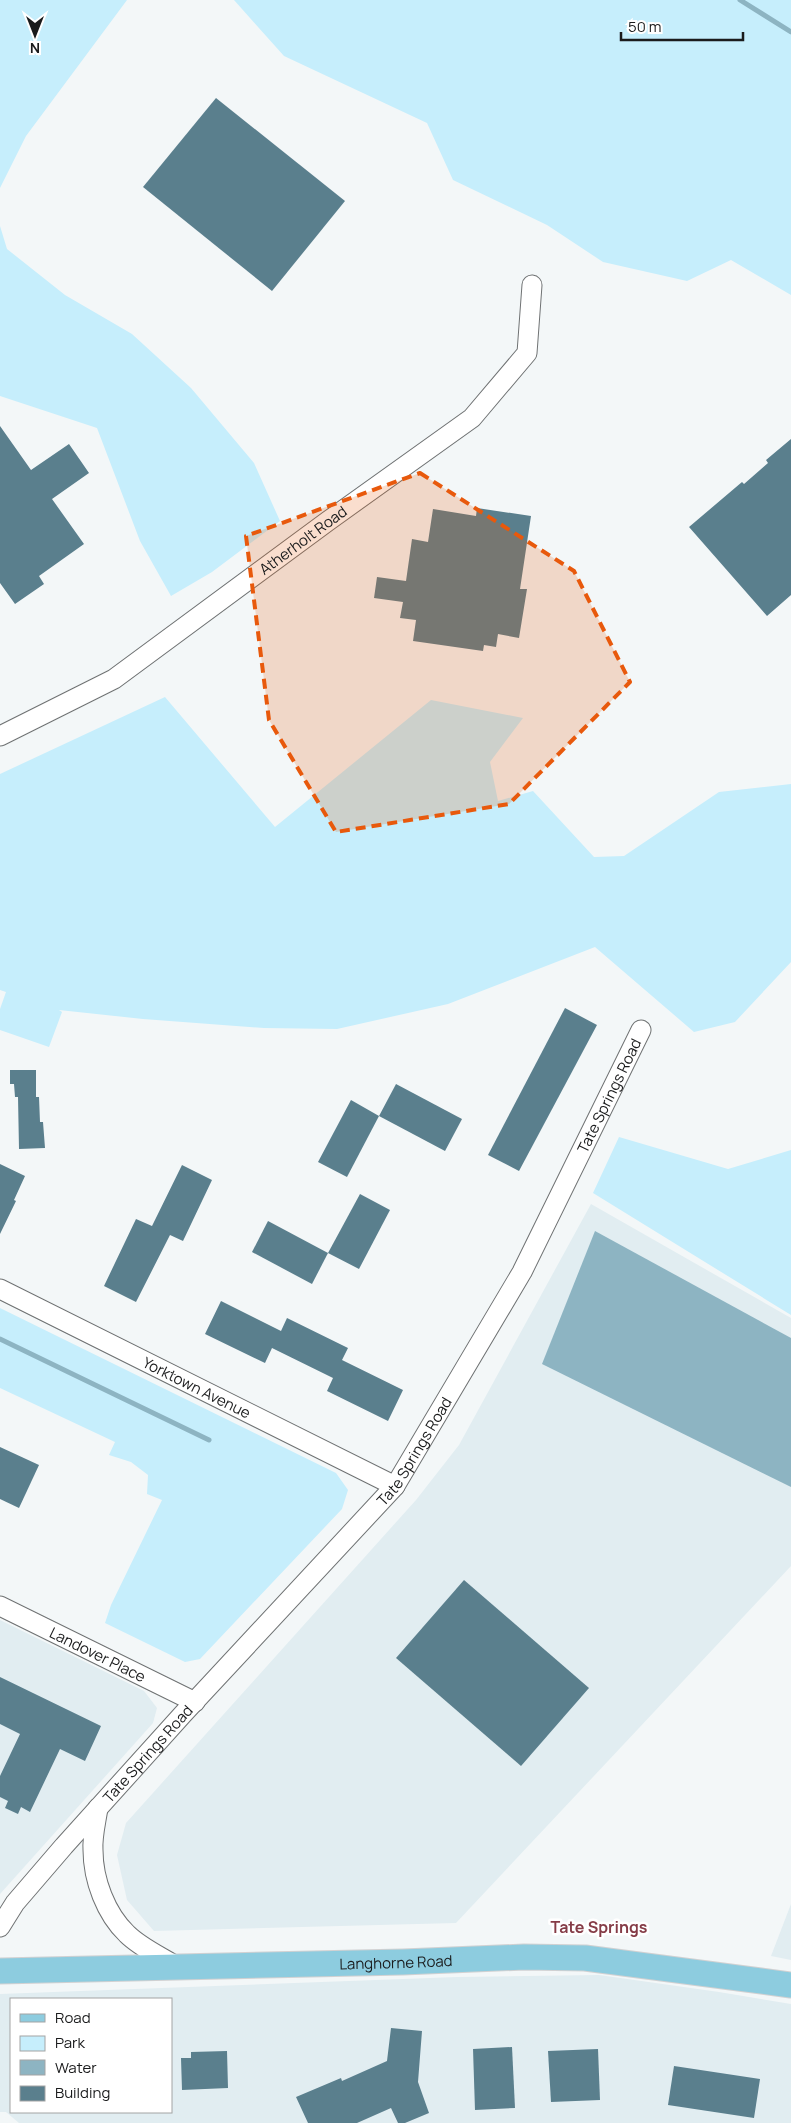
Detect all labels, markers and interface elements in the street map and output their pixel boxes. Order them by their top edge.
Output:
north arrow [10,10,60,60]
scale bar [621,10,744,42]
text: 50 m [628,16,662,37]
text: N [30,39,40,58]
street label: Atherholt Road [255,500,351,579]
street label: Tate Springs Road [572,1035,646,1156]
street label: Yorktown Avenue [139,1351,255,1423]
street label: Tate Springs Road [372,1393,456,1510]
street label: Landover Place [46,1622,150,1687]
street label: Tate Springs Road [98,1700,197,1807]
district label: Tate Springs [551,1916,648,1938]
street label: Langhorne Road [339,1949,453,1974]
legend [10,1998,172,2113]
text: Road [55,2007,91,2028]
text: Park [55,2032,85,2053]
text: Water [55,2057,97,2078]
text: Building [55,2082,110,2103]

